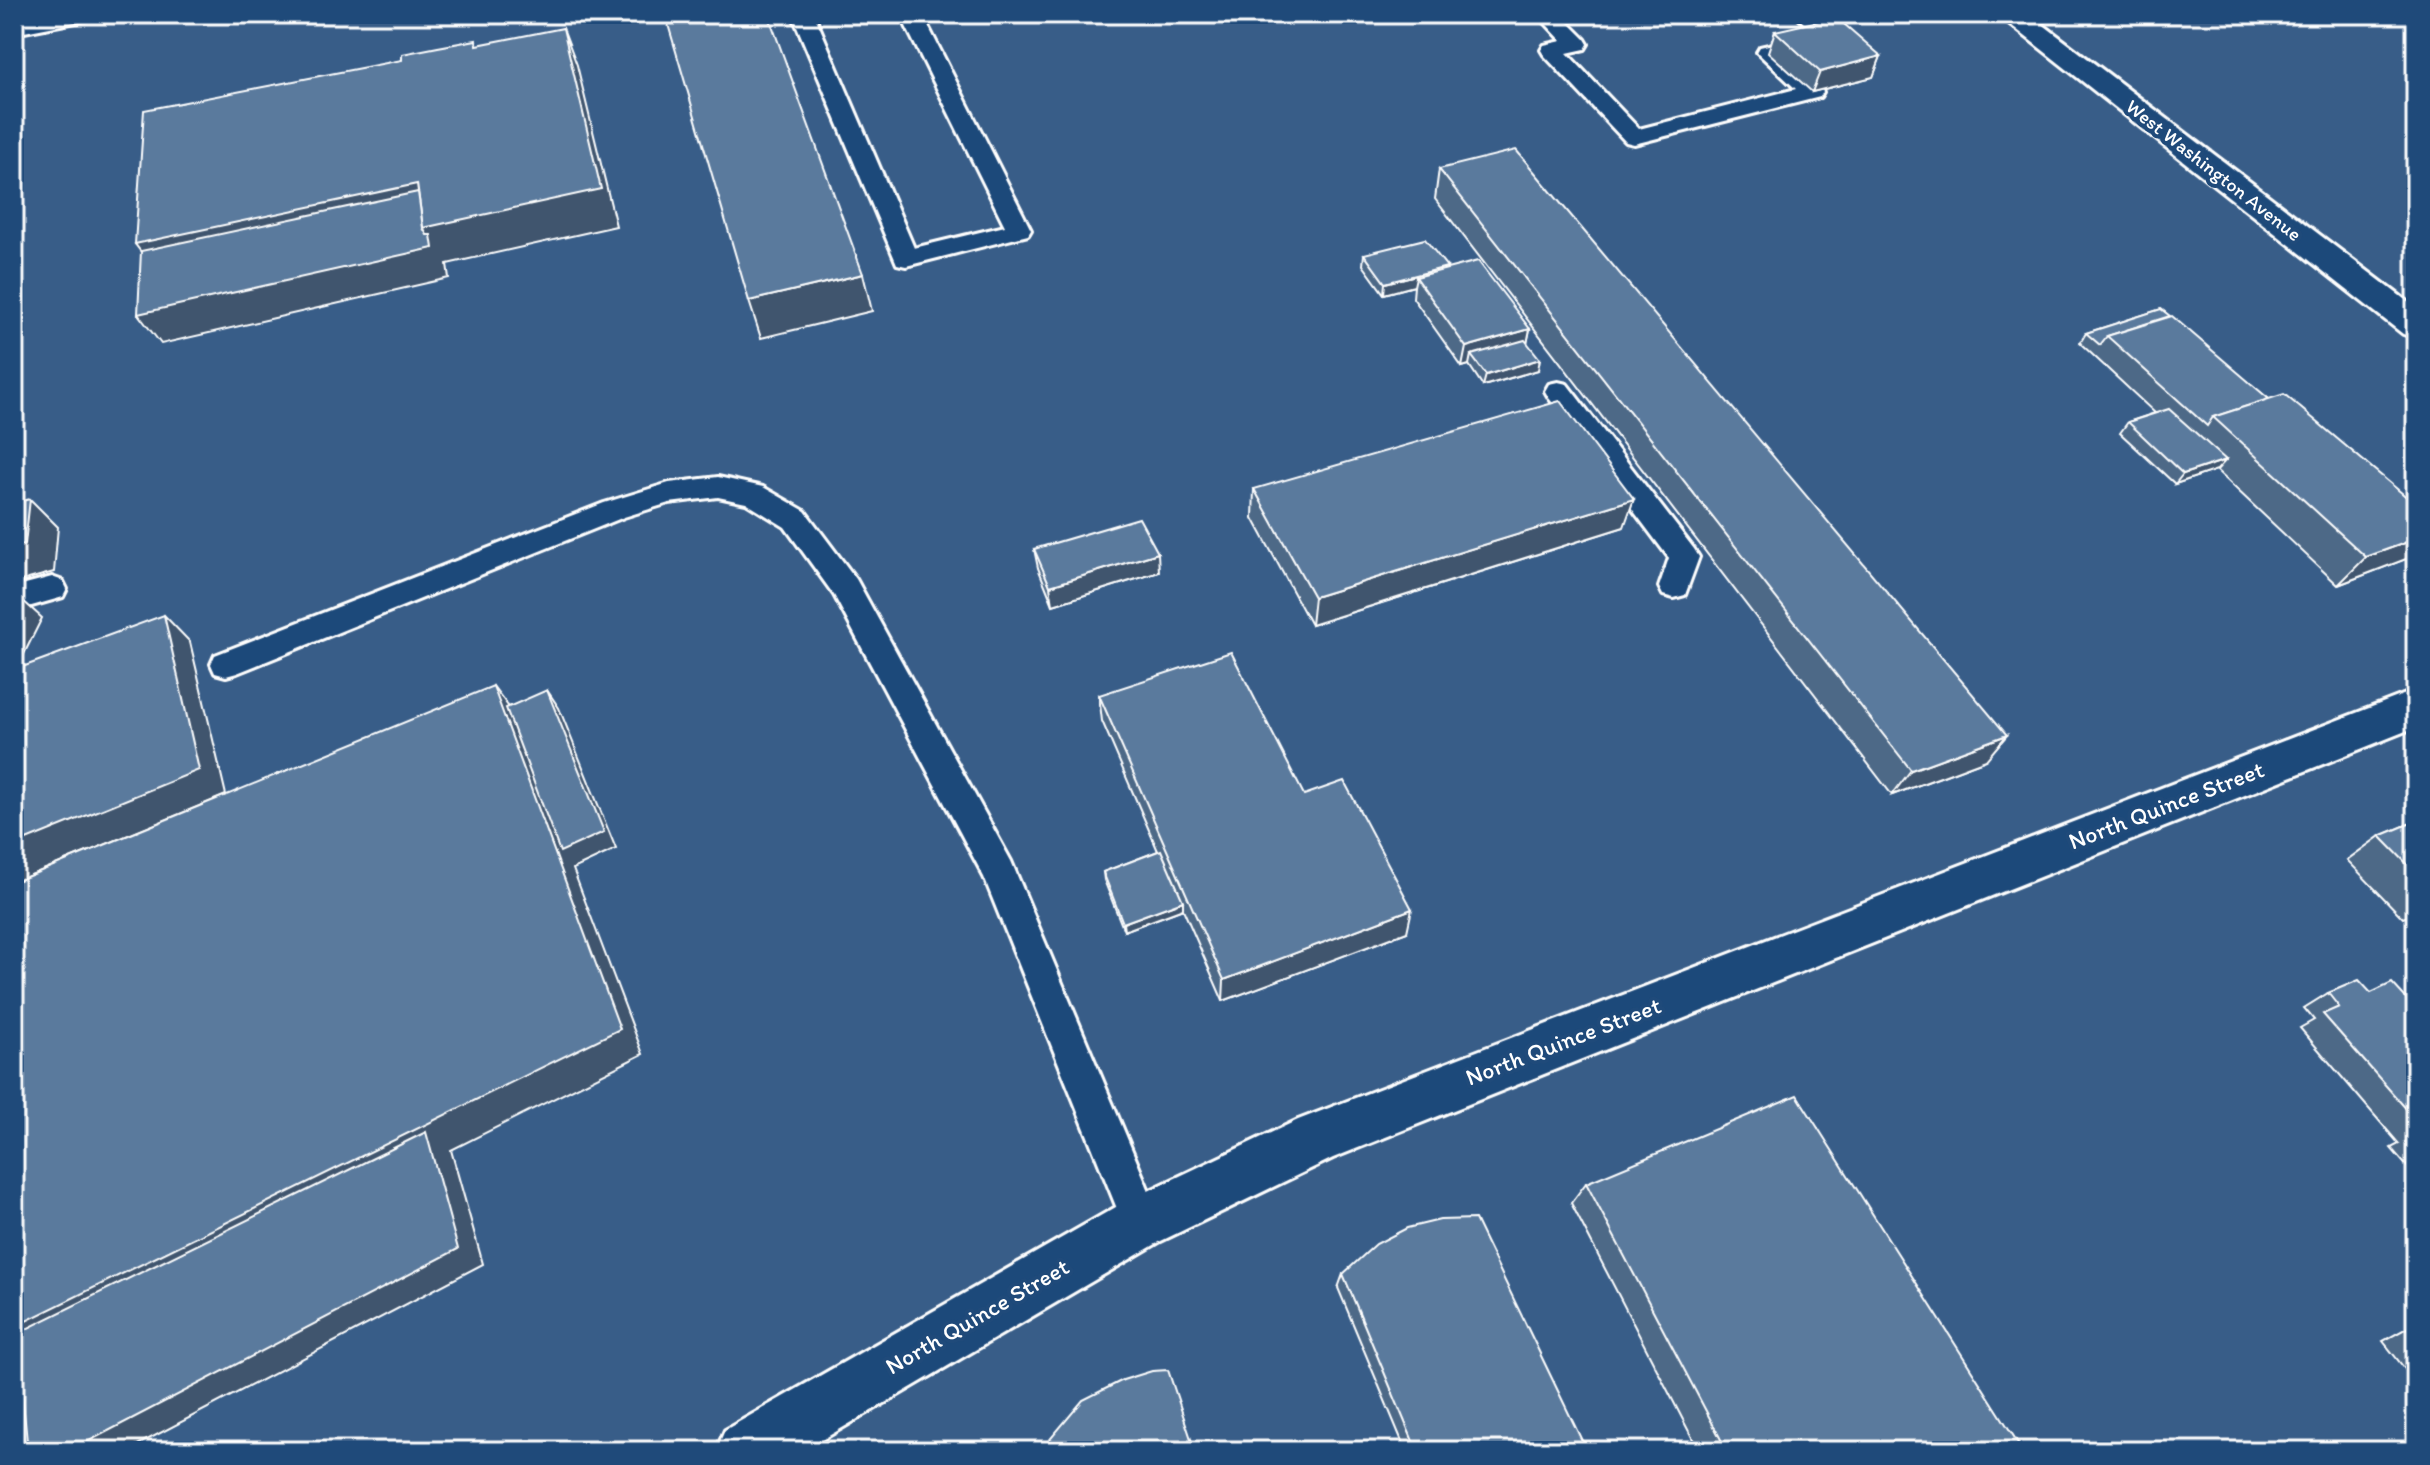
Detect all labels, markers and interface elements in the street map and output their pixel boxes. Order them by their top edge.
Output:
street label: West Washington Avenue [2122,94,2306,246]
street label: North Quince Street [2064,754,2268,856]
street label: North Quince Street [1461,990,1665,1092]
street label: North Quince Street [880,1252,1074,1380]

